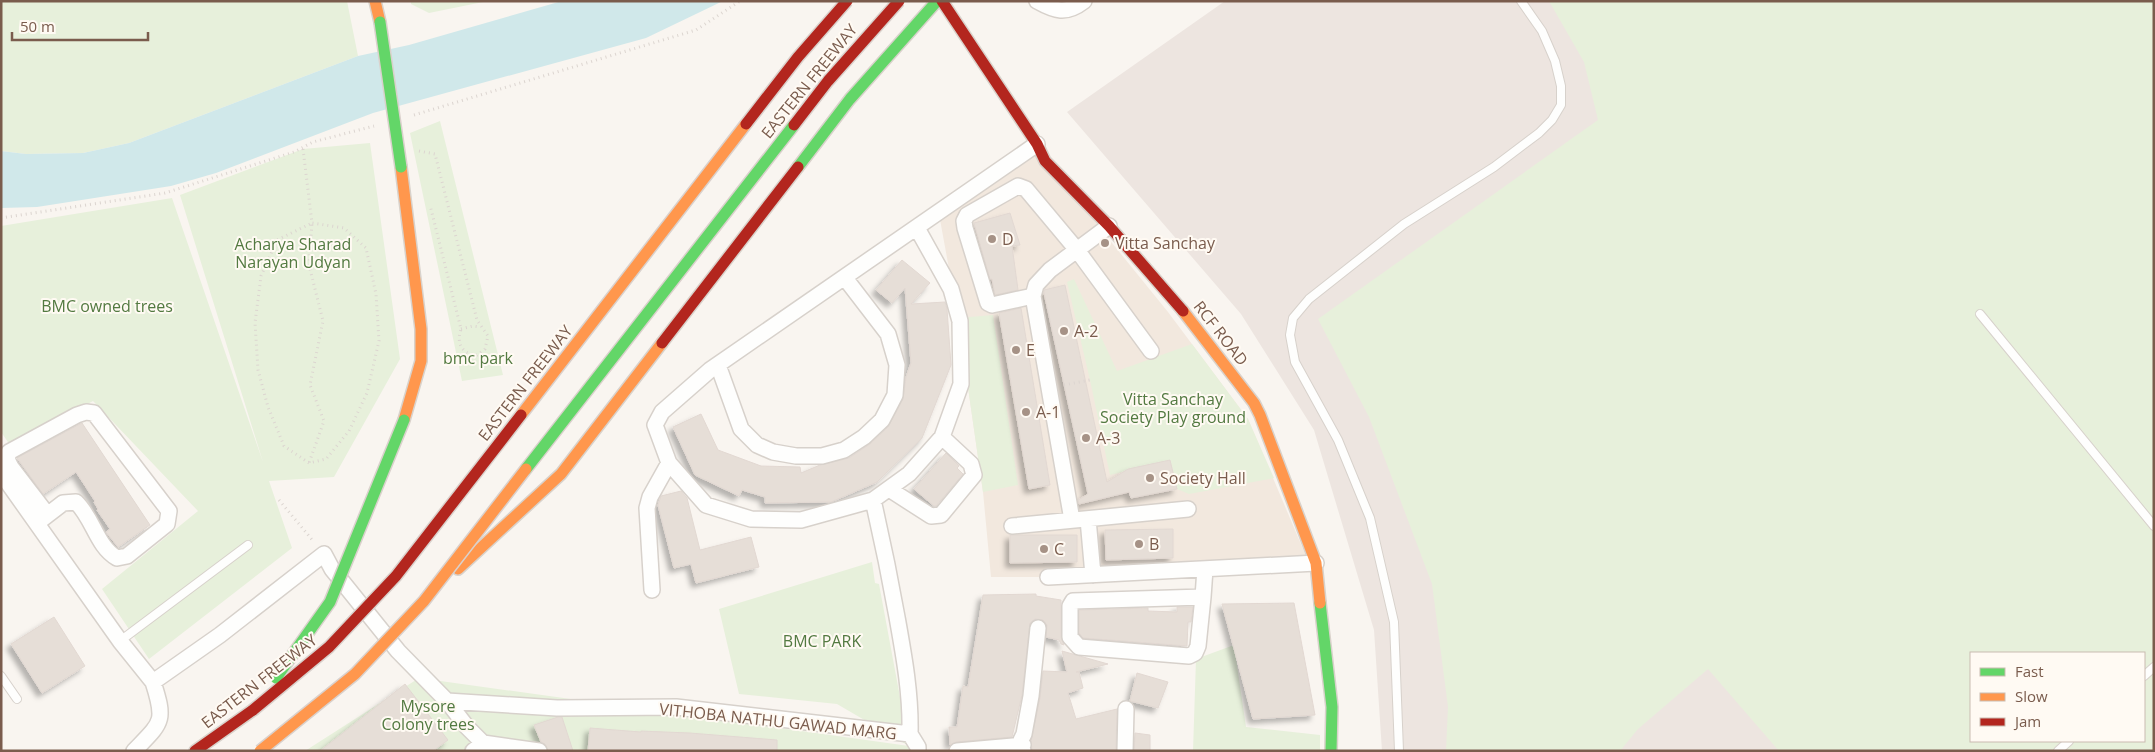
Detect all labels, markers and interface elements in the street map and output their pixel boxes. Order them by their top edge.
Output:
scale bar [12,10,149,42]
text: 50 m [20,16,55,36]
street label: EASTERN FREEWAY [756,19,862,143]
place label: D [1002,228,1014,250]
place label: Vitta Sanchay [1115,232,1216,254]
park label: Acharya Sharad Narayan Udyan [235,233,351,273]
marker: D [986,233,998,245]
marker: Vitta Sanchay [1099,237,1111,249]
park label: BMC owned trees [41,295,173,317]
street label: RCF ROAD [1189,296,1253,370]
place label: A-2 [1074,320,1098,342]
street label: EASTERN FREEWAY [473,321,577,445]
marker: A-2 [1058,325,1070,337]
place label: E [1026,339,1035,361]
marker: E [1010,344,1022,356]
park label: bmc park [443,347,514,369]
park label: Vitta Sanchay Society Play ground [1100,388,1246,428]
place label: A-1 [1036,401,1060,423]
marker: A-1 [1020,406,1032,418]
place label: A-3 [1096,427,1120,449]
marker: A-3 [1080,432,1092,444]
place label: Society Hall [1160,467,1246,489]
marker: Society Hall [1144,472,1156,484]
place label: B [1149,533,1159,555]
place label: C [1054,538,1064,560]
marker: B [1133,538,1145,550]
marker: C [1038,543,1050,555]
street label: EASTERN FREEWAY [197,629,321,733]
park label: BMC PARK [783,630,861,652]
legend [1970,652,2145,742]
text: Fast [2015,661,2044,681]
text: Slow [2015,686,2048,706]
park label: Mysore Colony trees [381,695,475,735]
street label: VITHOBA NATHU GAWAD MARG [658,698,898,744]
text: Jam [2013,711,2041,731]

